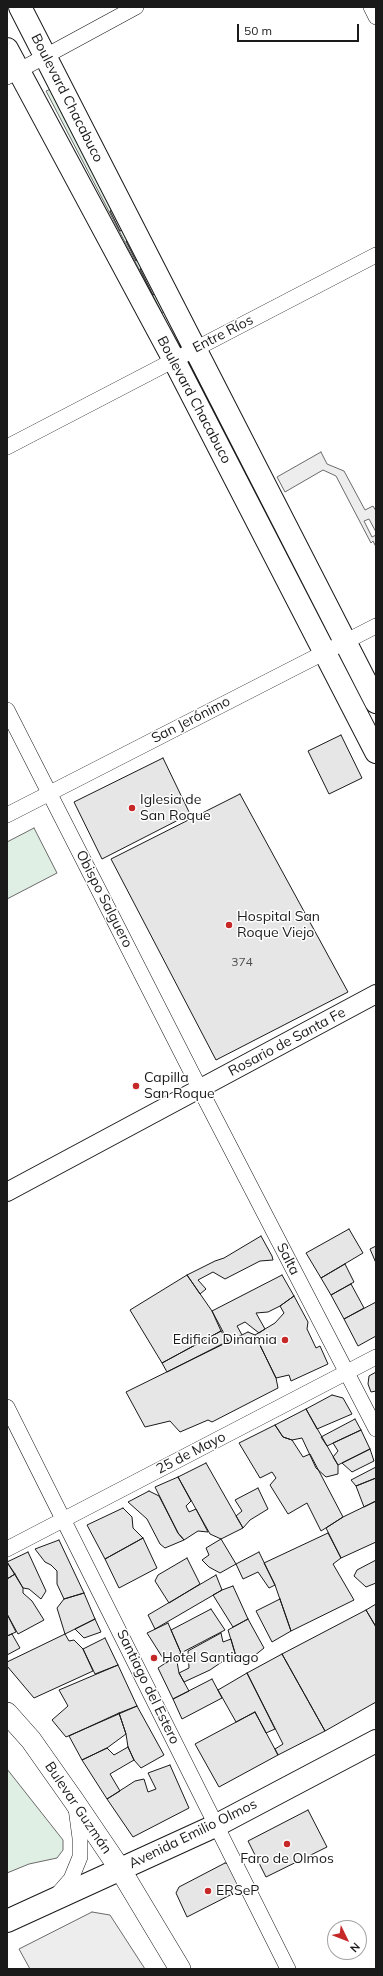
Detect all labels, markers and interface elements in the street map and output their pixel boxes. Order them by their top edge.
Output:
scale bar [239,16,361,42]
text: 50 m [244,23,272,38]
street label: Boulevard Chacabuco [27,31,107,165]
street label: Entre Ríos [190,312,256,356]
street label: Boulevard Chacabuco [153,333,235,467]
street label: San Jerónimo [149,693,233,747]
place label: Iglesia de San Roque [140,792,211,824]
marker: Iglesia de San Roque [127,803,137,813]
street label: Obispo Salguero [72,847,136,951]
place label: Hospital San Roque Viejo [237,909,320,942]
marker: Hospital San Roque Viejo [224,920,234,930]
house number: 374 [231,955,253,969]
street label: Rosario de Santa Fe [226,1004,348,1080]
place label: Capilla San Roque [144,1070,215,1102]
marker: Capilla San Roque [131,1081,141,1091]
street label: Salta [273,1240,303,1278]
place label: Edificio Dinamia [173,1332,277,1348]
marker: Edificio Dinamia [280,1335,290,1345]
street label: 25 de Mayo [153,1428,229,1478]
street label: Santiago del Estero [113,1627,183,1747]
place label: Hotel Santiago [162,1650,258,1666]
marker: Hotel Santiago [149,1653,159,1663]
street label: Bulevar Guzmán [41,1759,115,1857]
street label: Avenida Emilio Olmos [126,1796,260,1872]
marker: Faro de Olmos [282,1839,292,1849]
place label: Faro de Olmos [240,1851,334,1867]
place label: ERSeP [216,1883,259,1899]
marker: ERSeP [203,1886,213,1896]
north arrow [327,1920,367,1960]
text: N [347,1940,363,1955]

